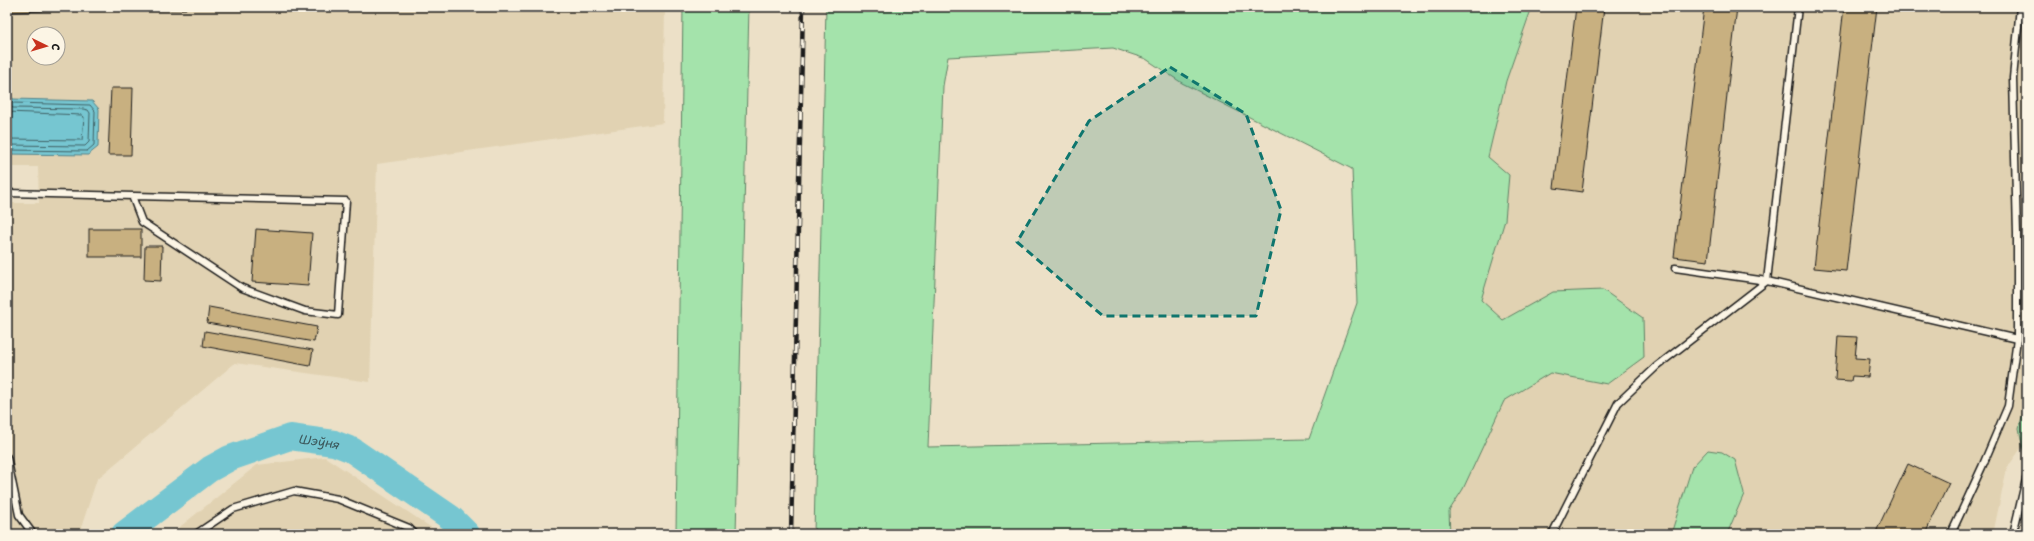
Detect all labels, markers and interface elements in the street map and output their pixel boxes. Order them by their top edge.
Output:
north arrow [26,26,66,66]
text: С [48,43,63,51]
water label: Шэўня [298,430,343,454]

